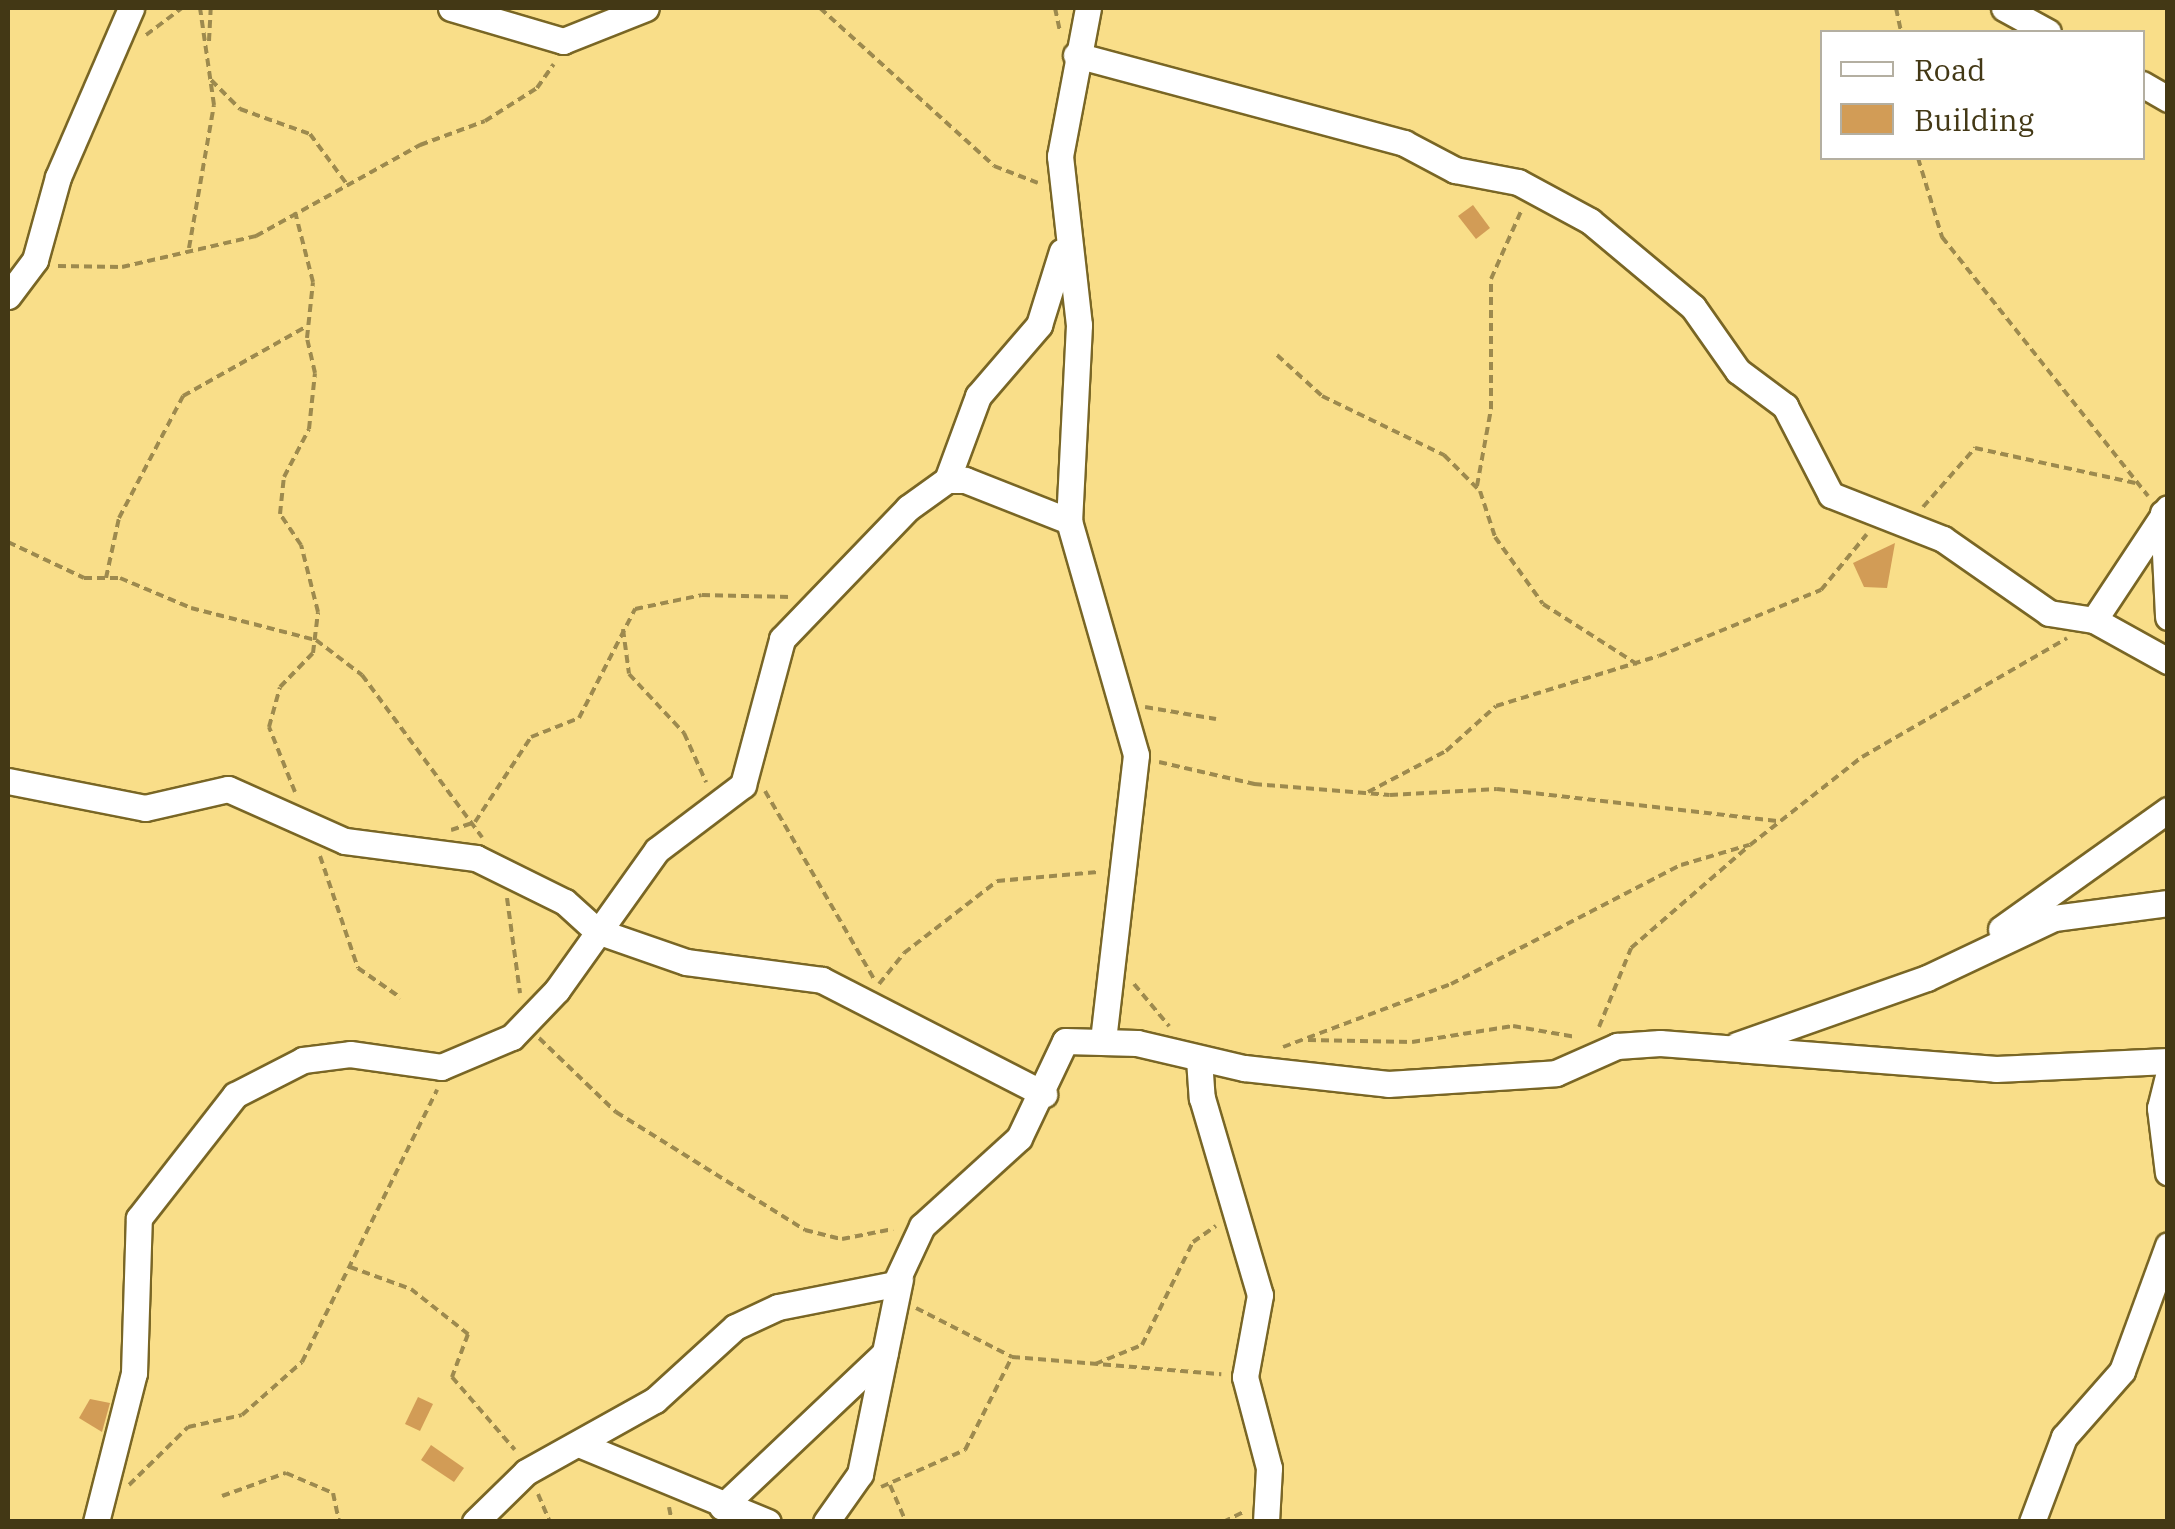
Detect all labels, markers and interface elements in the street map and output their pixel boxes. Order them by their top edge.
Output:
legend [1820,30,2145,160]
text: Road [1914,50,1986,89]
text: Building [1914,100,2034,139]

